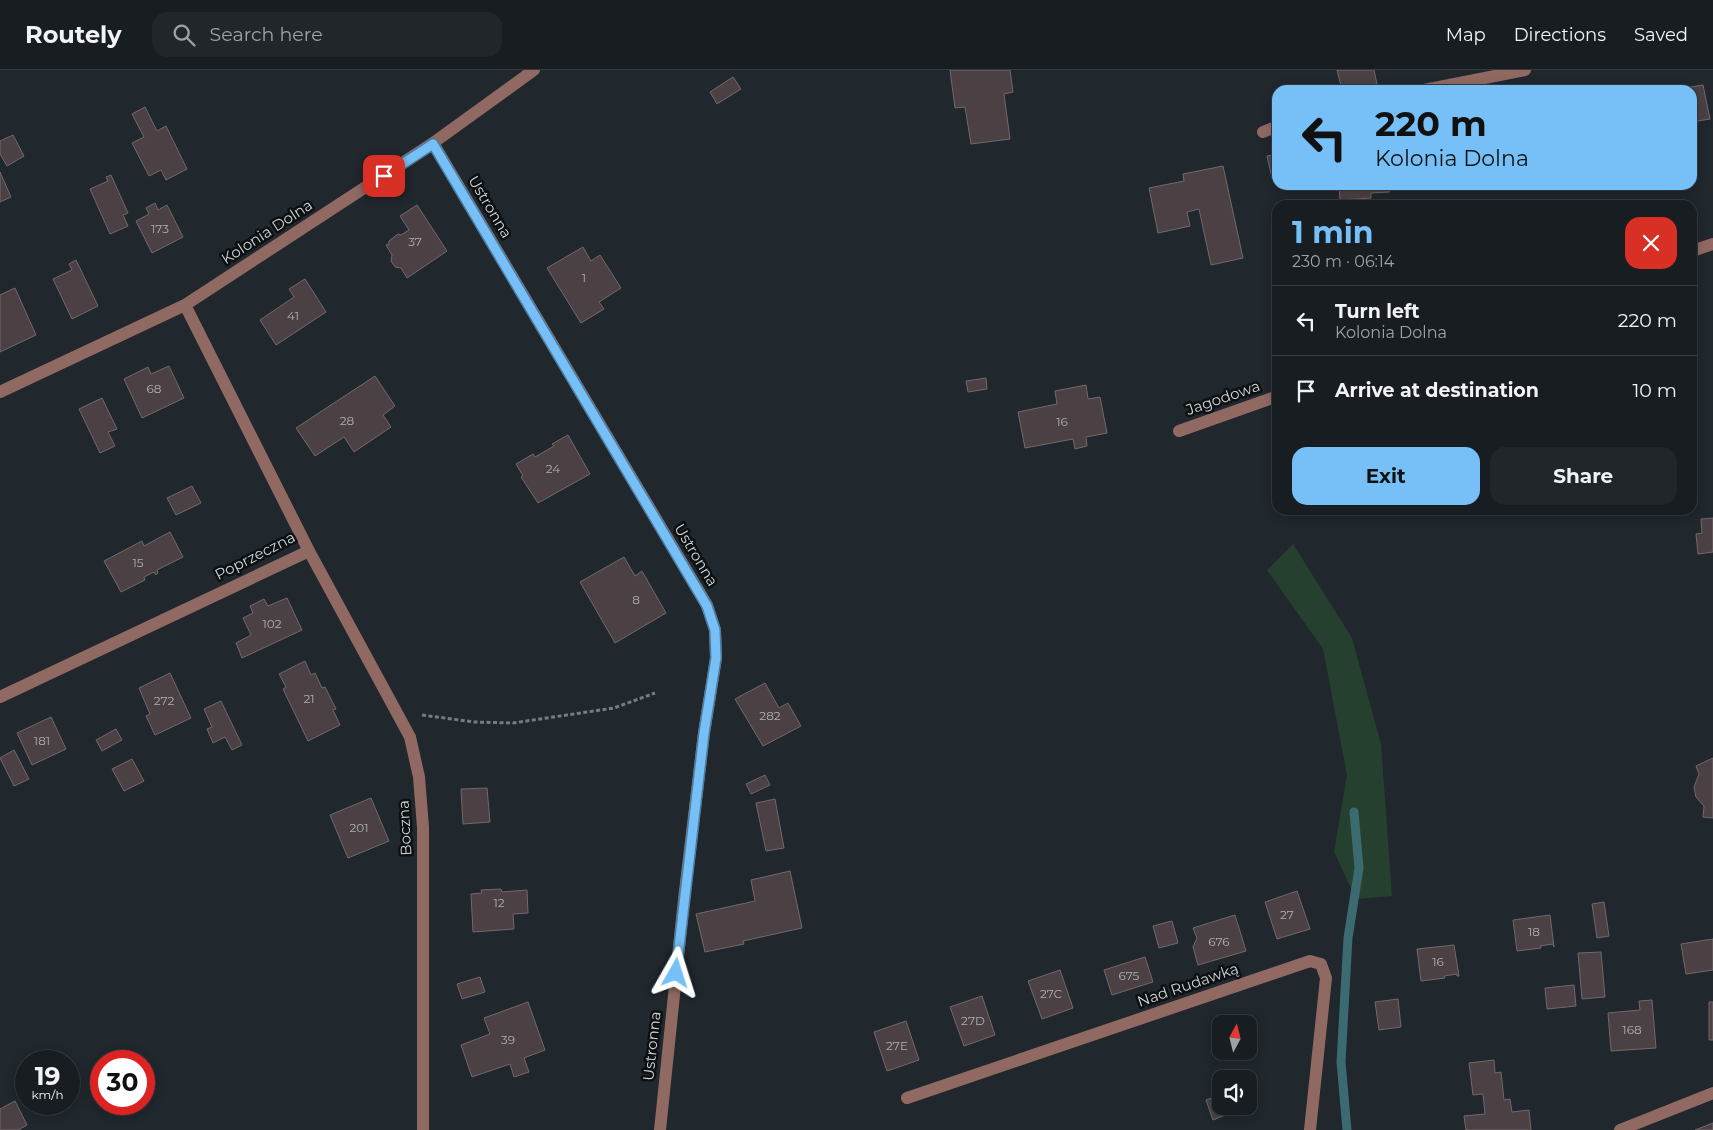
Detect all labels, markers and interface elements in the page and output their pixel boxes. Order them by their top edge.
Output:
search box [152,12,502,57]
text: Routely [25,20,122,49]
icon: search [170,21,198,49]
text: Search here [210,23,323,46]
text: Map [1446,24,1486,46]
text: Directions [1514,24,1606,46]
text: Saved [1634,24,1688,46]
text: 220 m [1375,102,1487,145]
icon: left [1292,105,1357,170]
text: Kolonia Dolna [1375,145,1529,172]
pin [363,155,405,197]
icon: arrive [370,162,398,190]
street label: Ustronna [464,172,517,241]
street label: Kolonia Dolna [218,195,316,268]
text: 1 min [1292,214,1373,251]
button: close [1625,217,1677,269]
house number: 173 [151,221,169,236]
house number: 37 [408,234,422,249]
text: 230 m · 06:14 [1292,252,1394,271]
house number: 1 [582,270,586,285]
text: Turn left [1335,300,1420,323]
icon: left [1292,307,1320,335]
house number: 41 [287,308,299,323]
text: 220 m [1618,309,1677,332]
text: Kolonia Dolna [1335,323,1447,342]
street label: Jagodowa [1182,376,1262,419]
icon: arrive [1292,377,1320,405]
text: Arrive at destination [1335,379,1539,402]
text: 10 m [1632,379,1677,402]
house number: 68 [147,381,162,396]
house number: 28 [340,413,355,428]
house number: 16 [1056,414,1068,429]
button: Exit [1292,447,1480,505]
button: Share [1490,447,1677,505]
house number: 24 [546,461,560,476]
street label: Ustronna [670,520,723,589]
street label: Poprzeczna [211,527,298,584]
house number: 15 [132,555,144,570]
house number: 8 [632,592,640,607]
house number: 102 [262,616,282,631]
house number: 21 [303,691,315,706]
house number: 272 [154,693,175,708]
house number: 282 [759,708,781,723]
house number: 181 [34,733,50,748]
street label: Boczna [394,800,415,856]
house number: 201 [349,820,369,835]
house number: 12 [493,895,505,910]
house number: 27 [1280,907,1294,922]
house number: 18 [1528,924,1540,939]
house number: 676 [1208,934,1230,949]
position arrow [649,946,701,998]
house number: 16 [1432,954,1444,969]
street label: Nad Rudawką [1135,958,1241,1011]
house number: 675 [1119,968,1140,983]
house number: 27C [1040,986,1063,1001]
street label: Ustronna [638,1010,665,1082]
house number: 27D [961,1013,985,1028]
north arrow [1212,1015,1258,1060]
map controls [1212,1015,1257,1115]
house number: 168 [1622,1022,1642,1037]
house number: 39 [501,1032,515,1047]
house number: 27E [886,1038,908,1053]
speed limit sign: 30 [90,1050,155,1115]
text: 19 [35,1061,60,1091]
button: sound [1212,1070,1257,1115]
text: km/h [31,1087,64,1102]

